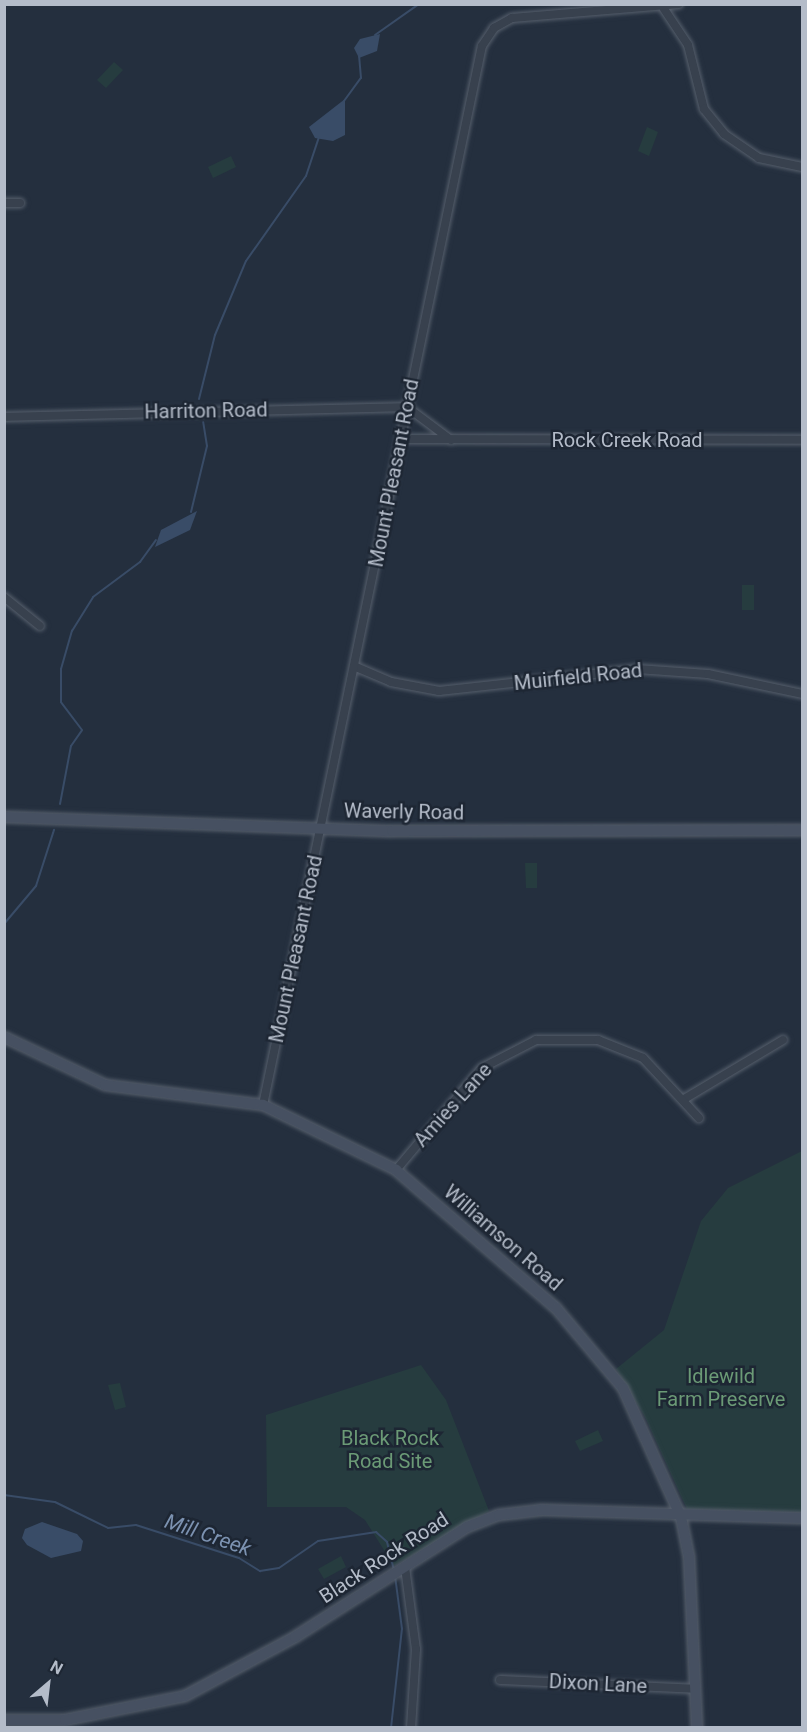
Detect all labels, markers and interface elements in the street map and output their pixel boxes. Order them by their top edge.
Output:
street label: Mount Pleasant Road [364,377,424,569]
street label: Harriton Road [144,398,268,424]
street label: Rock Creek Road [551,428,703,452]
street label: Muirfield Road [513,658,643,696]
street label: Waverly Road [344,799,464,825]
street label: Mount Pleasant Road [264,853,328,1045]
street label: Amies Lane [409,1058,497,1152]
street label: Williamson Road [439,1180,567,1296]
park label: Idlewild Farm Preserve [657,1365,785,1412]
park label: Black Rock Road Site [341,1426,439,1473]
street label: Black Rock Road [315,1507,453,1609]
water label: Mill Creek [162,1508,254,1562]
north arrow [18,1654,78,1714]
text: N [47,1657,66,1679]
street label: Dixon Lane [548,1669,648,1699]

